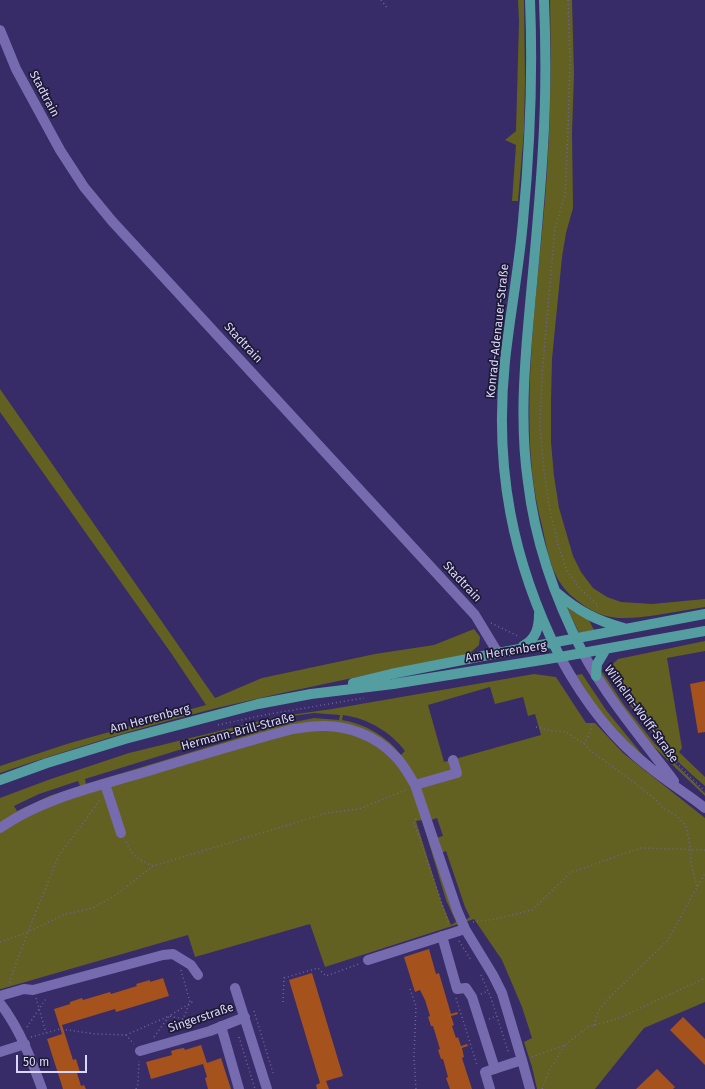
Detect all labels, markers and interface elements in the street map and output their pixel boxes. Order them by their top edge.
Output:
street label: Stadtrain [26,69,62,119]
street label: Konrad-Adenauer-Straße [484,263,512,399]
street label: Stadtrain [221,320,265,366]
street label: Stadtrain [440,559,484,605]
street label: Am Herrenberg [464,638,548,666]
street label: Wilhelm-Wolff-Straße [601,663,681,765]
street label: Am Herrenberg [109,701,191,737]
street label: Hermann-Brill-Straße [180,710,296,754]
street label: Singerstraße [166,1000,236,1036]
scale bar [18,1047,89,1073]
text: 50 m [23,1055,49,1069]

